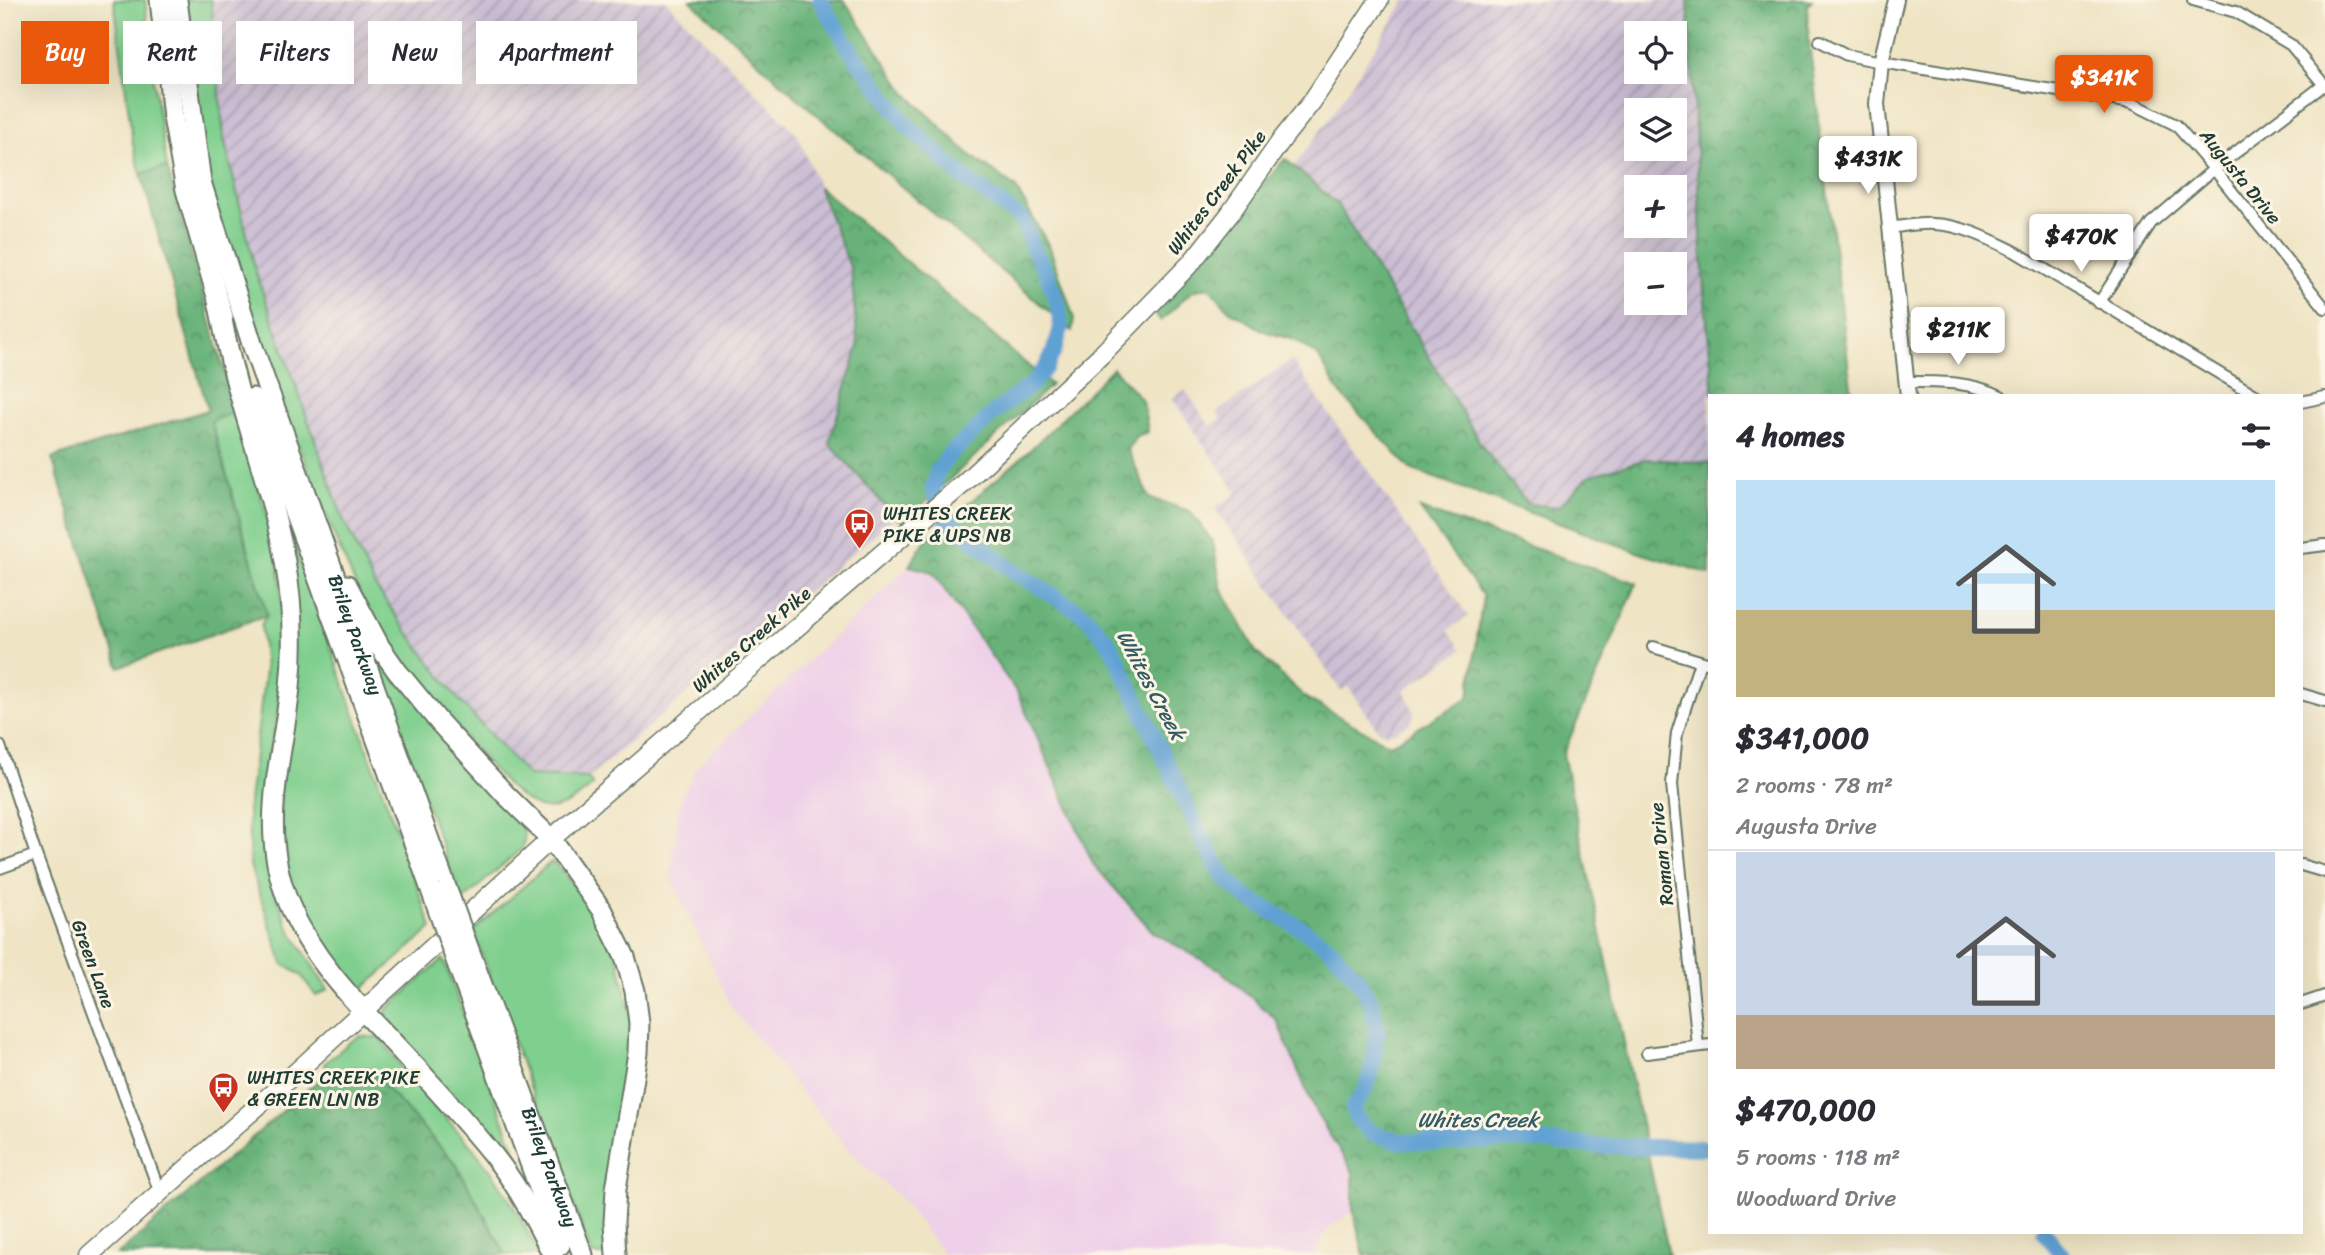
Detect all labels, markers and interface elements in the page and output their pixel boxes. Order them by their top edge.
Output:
chip: Buy [21,21,109,84]
chip: Rent [123,21,222,84]
chip: Filters [236,21,354,84]
chip: New [368,21,462,84]
chip: Apartment [476,21,637,84]
map controls [1624,21,1687,315]
button: locate [1624,21,1687,84]
pin: $341K [2055,55,2153,115]
text: $341K [2071,57,2137,98]
button: layers [1624,98,1687,161]
street label: Augusta Drive [2191,120,2290,232]
street label: Whites Creek Pike [1158,123,1275,262]
pin: $431K [1819,136,1917,196]
text: $431K [1835,138,1901,179]
button: + [1624,175,1687,238]
pin: $470K [2032,215,2130,274]
text: $470K [2045,216,2117,257]
button: − [1624,252,1687,315]
pin: $211K [1909,308,2007,367]
text: $211K [1927,309,1989,350]
text: 4 homes [1736,409,1844,463]
icon: filters [2237,417,2275,455]
place label: WHITES CREEK PIKE & UPS NB [883,497,1013,552]
bus stop icon: WHITES CREEK PIKE & UPS NB [843,507,877,551]
icon: home [1943,526,2069,652]
street label: Briley Parkway [318,570,392,700]
street label: Whites Creek Pike [684,578,819,701]
water label: Whites Creek [1106,623,1197,750]
text: $341,000 [1736,711,1869,765]
text: 2 rooms · 78 m² [1736,765,1893,806]
street label: Roman Drive [1640,801,1683,907]
text: Augusta Drive [1736,806,1877,847]
icon: home [1943,898,2069,1024]
street label: Green Lane [62,915,125,1014]
place label: WHITES CREEK PIKE & GREEN LN NB [247,1061,421,1116]
bus stop icon: WHITES CREEK PIKE & GREEN LN NB [207,1071,241,1115]
text: $470,000 [1736,1083,1876,1137]
water label: Whites Creek [1418,1101,1541,1139]
street label: Briley Parkway [512,1102,587,1232]
text: 5 rooms · 118 m² [1736,1137,1900,1178]
text: Woodward Drive [1736,1178,1896,1219]

